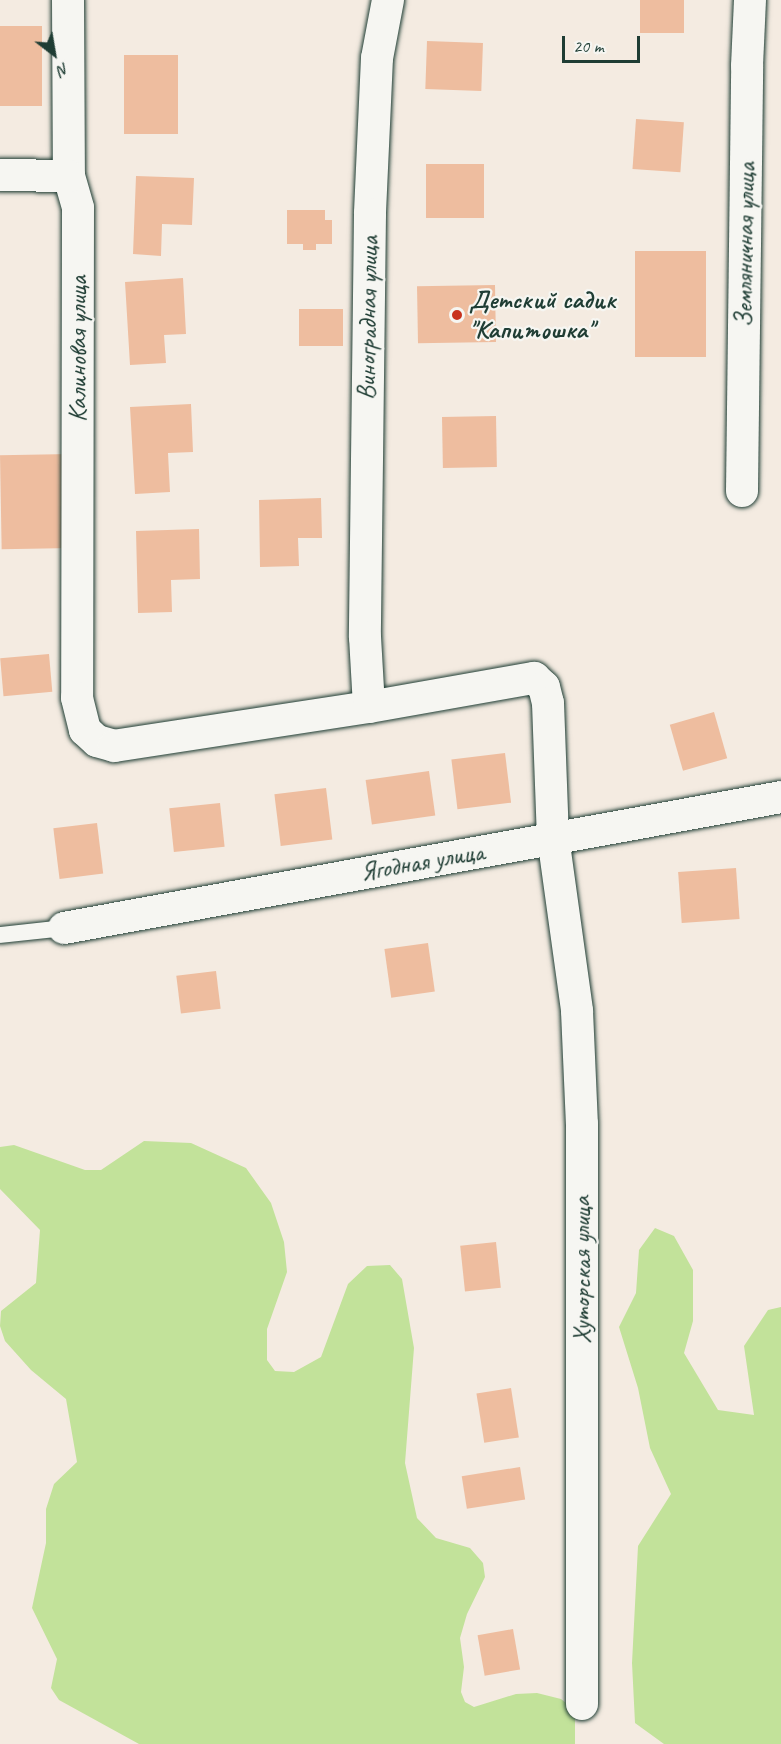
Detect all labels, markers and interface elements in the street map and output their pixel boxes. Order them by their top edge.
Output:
north arrow [24,24,84,84]
scale bar [565,24,643,62]
text: 20 m [573,35,604,57]
text: N [54,58,73,81]
street label: Земляничная улица [728,161,762,329]
street label: Виноградная улица [351,235,385,401]
street label: Калиновая улица [62,275,94,423]
place label: Детский садик "Капитошка" [469,284,616,346]
marker: Детский садик "Капитошка" [450,308,464,322]
street label: Ягодная улица [358,836,486,888]
street label: Хуторская улица [566,1195,598,1345]

